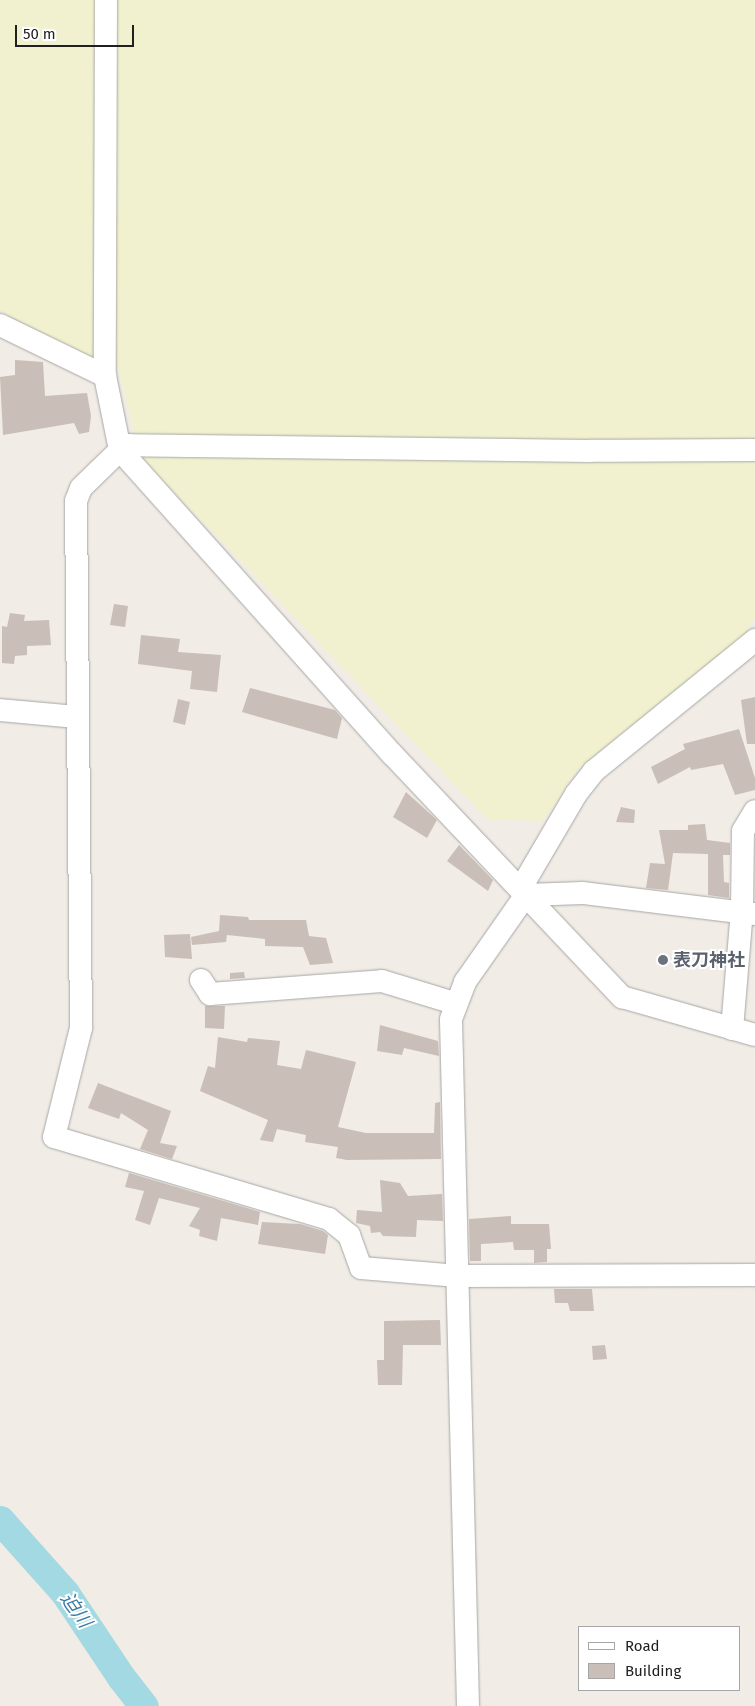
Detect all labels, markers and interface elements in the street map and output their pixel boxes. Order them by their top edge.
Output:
scale bar [18,15,136,47]
text: 50 m [23,25,56,43]
place label: 表刀神社 [673,949,745,971]
marker: 表刀神社 [657,954,669,966]
water label: 迫川 [56,1588,96,1632]
legend [578,1626,740,1691]
text: Road [625,1637,660,1655]
text: Building [625,1662,681,1680]

